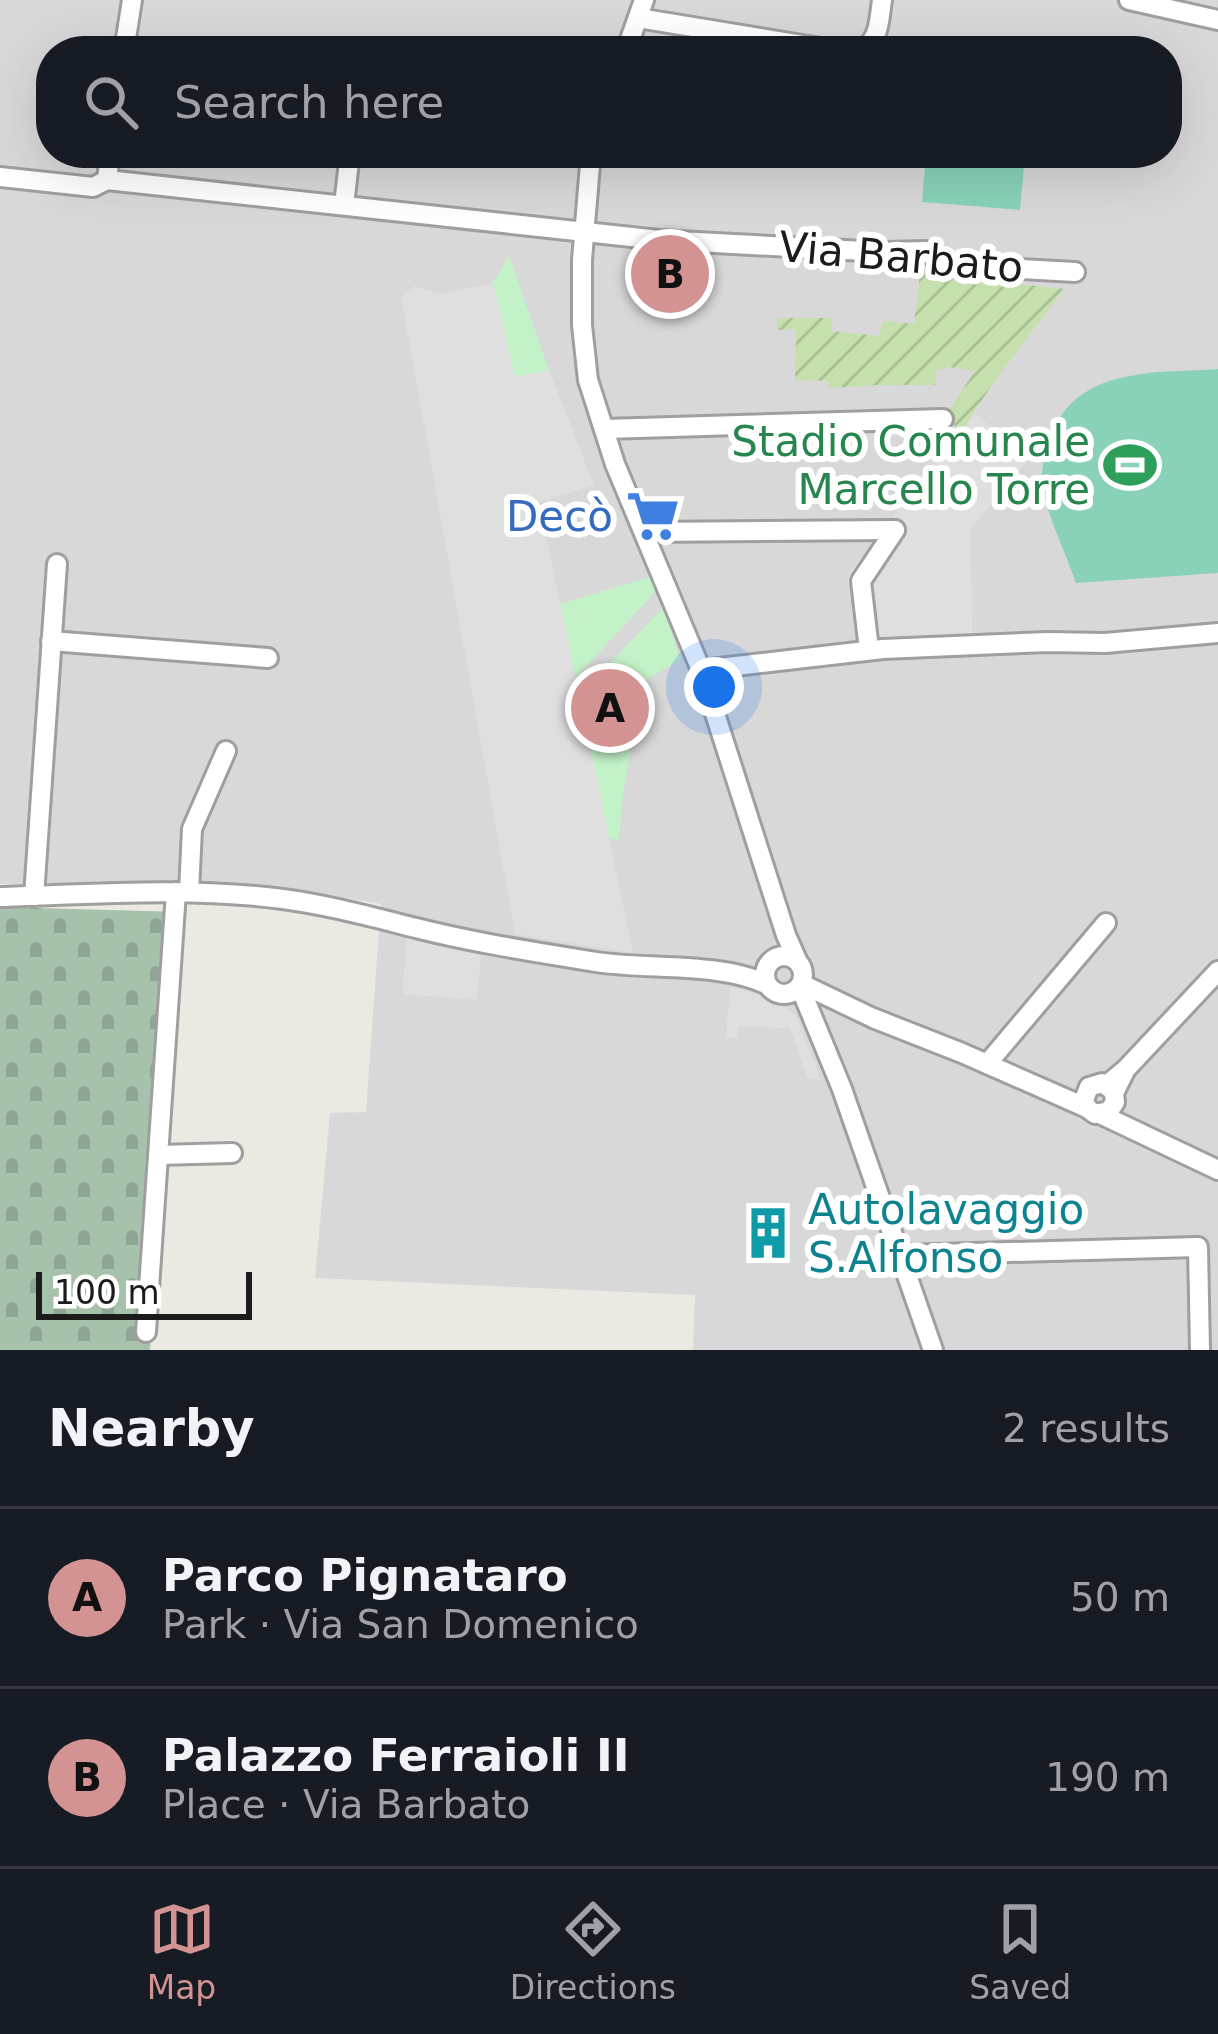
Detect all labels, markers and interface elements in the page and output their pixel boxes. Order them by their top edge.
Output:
search box [36,36,1182,168]
icon: search [78,69,144,135]
text: Search here [174,76,444,129]
street label: Via Barbato [777,222,1025,292]
pin: B [631,229,709,319]
place label: Stadio Comunale Marcello Torre [731,417,1090,514]
sports icon: Stadio Comunale Marcello Torre [1101,436,1159,494]
supermarket icon: Decò [624,487,682,545]
place label: Decò [506,492,613,541]
your location [684,657,744,717]
pin: A [571,663,649,753]
place label: Autolavaggio S.Alfonso [808,1185,1084,1282]
building icon: Autolavaggio S.Alfonso [739,1204,797,1262]
scale bar [36,1266,252,1319]
text: 100 m [54,1273,160,1312]
text: Nearby [48,1399,255,1458]
text: 2 results [1002,1406,1170,1451]
text: Parco Pignataro [162,1549,568,1602]
text: A [72,1575,102,1620]
text: 50 m [1070,1575,1170,1620]
text: Park · Via San Domenico [162,1602,639,1647]
text: Palazzo Ferraioli II [162,1729,629,1782]
text: B [72,1755,102,1800]
text: 190 m [1045,1755,1170,1800]
text: Place · Via Barbato [162,1782,530,1827]
tab: Map [147,1896,216,2007]
tab: Directions [510,1896,676,2007]
tab: Saved [969,1896,1071,2007]

